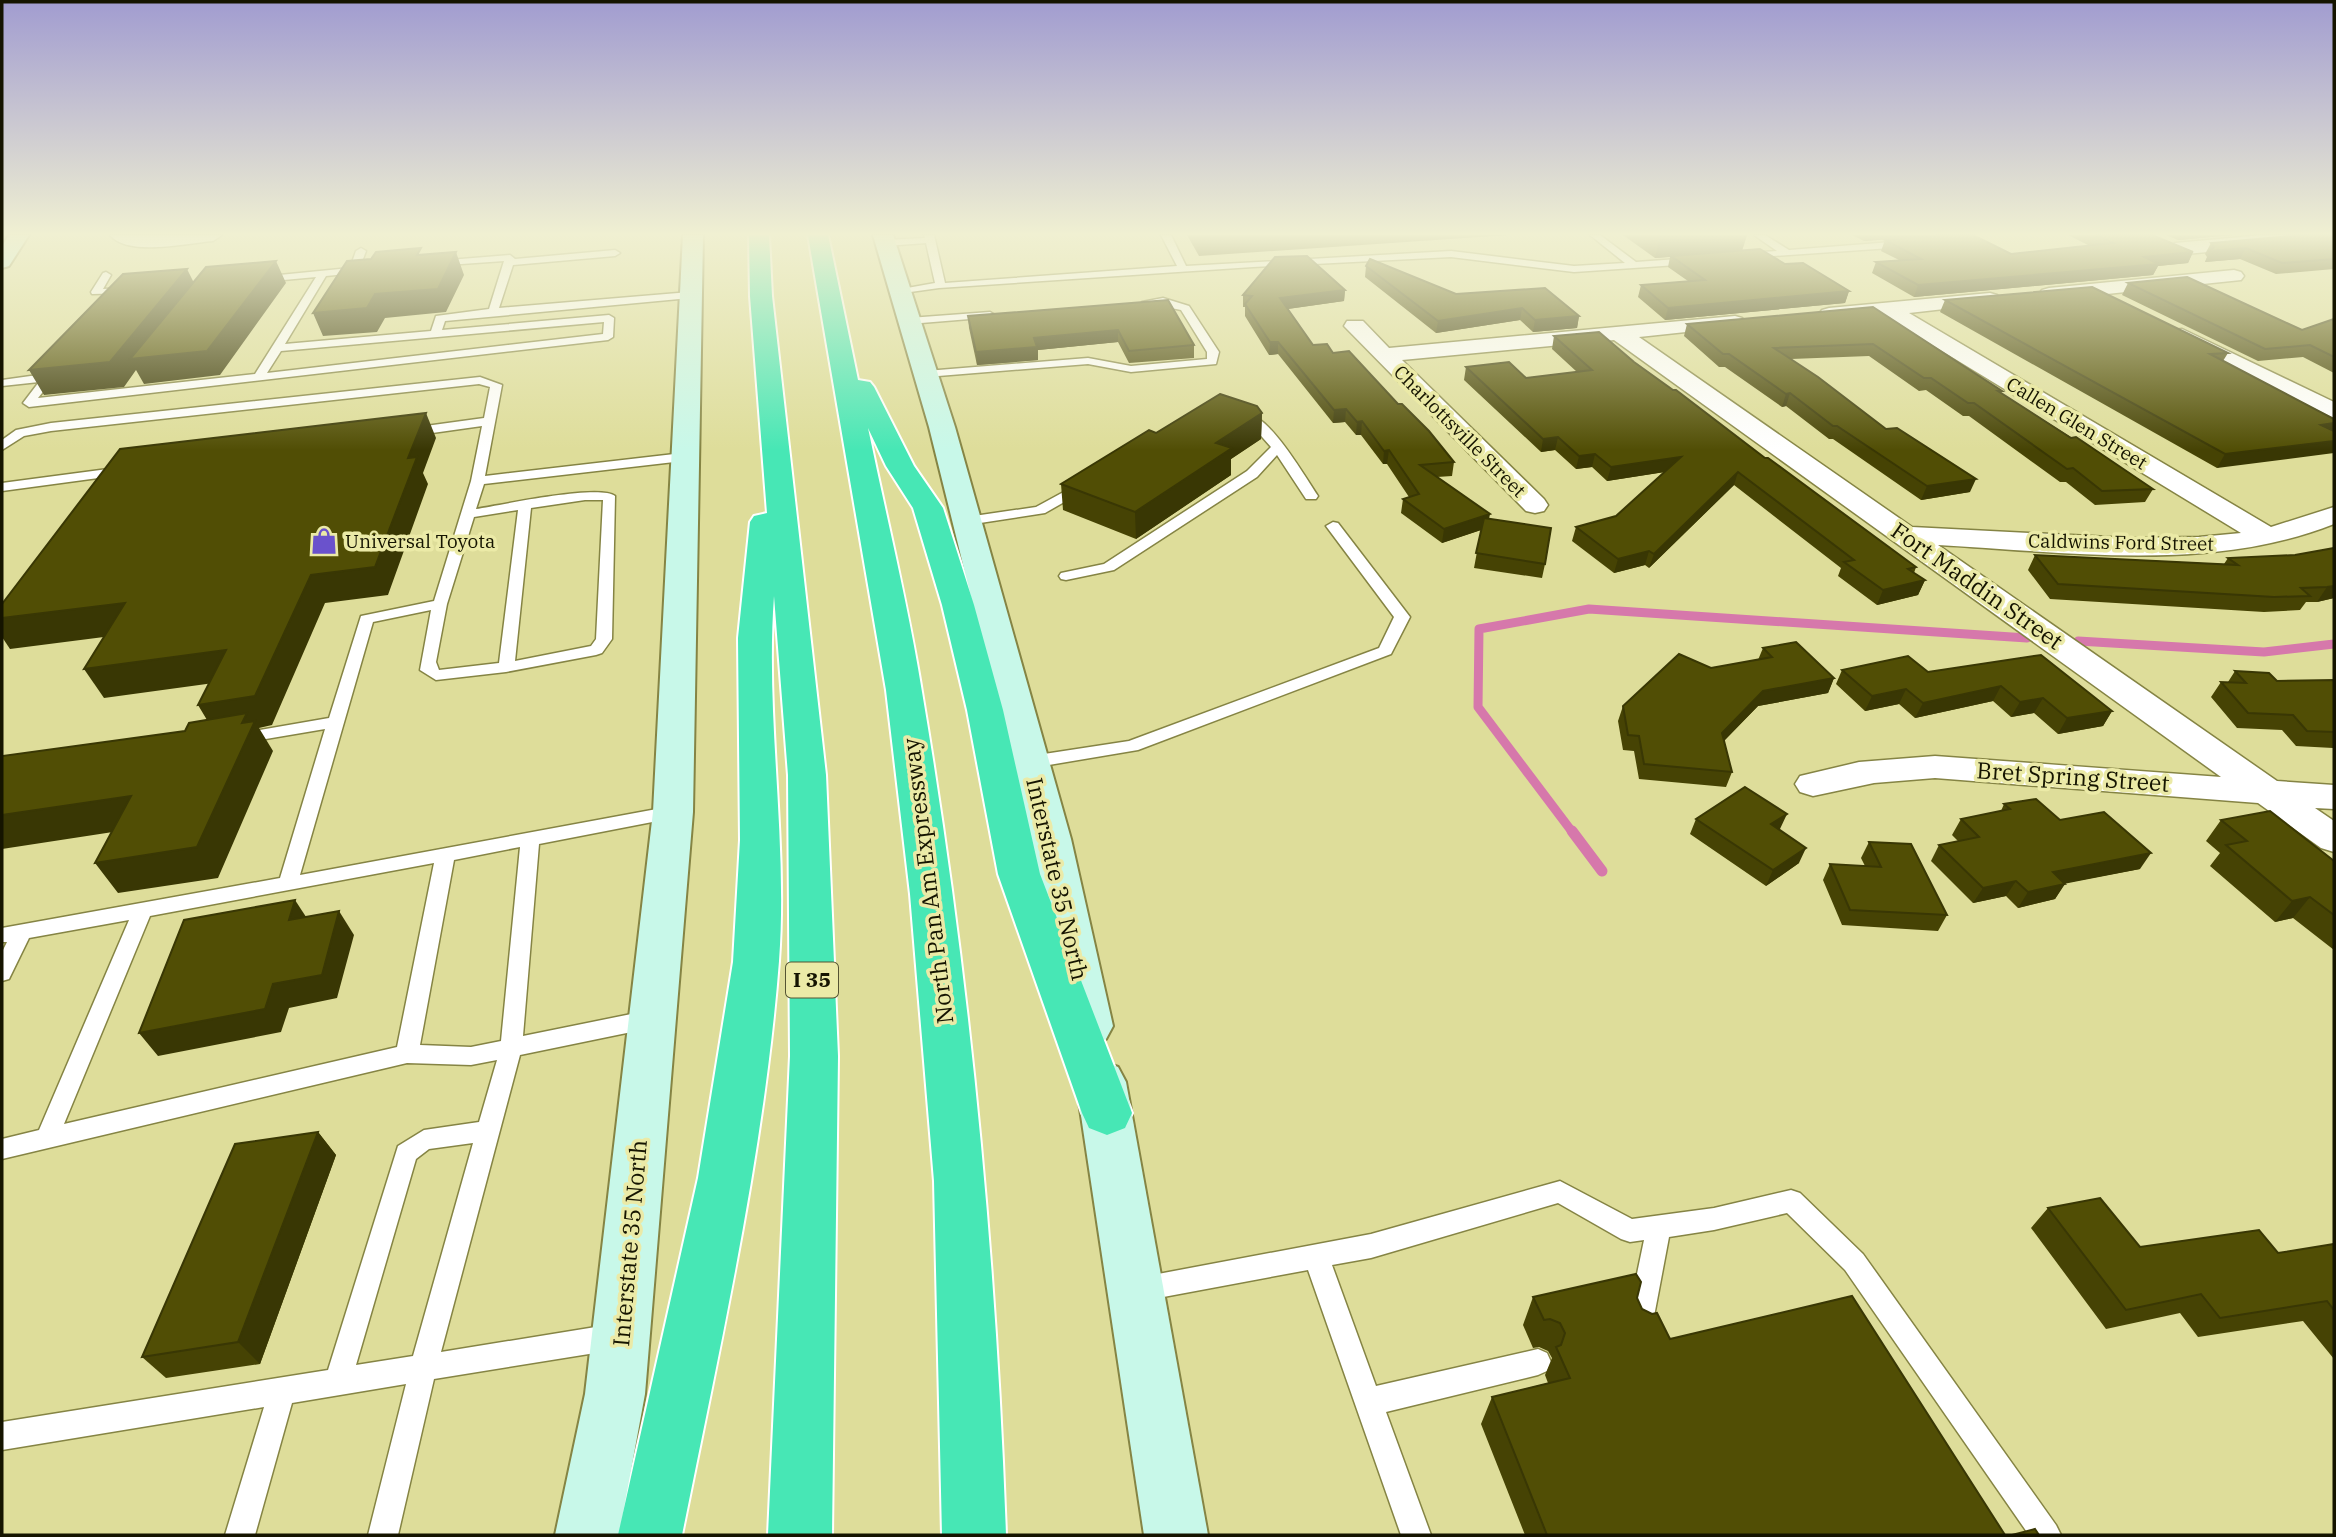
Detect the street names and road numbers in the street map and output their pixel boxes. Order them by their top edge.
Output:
street label: Charlottsville Street [1389,360,1531,502]
street label: Callen Glen Street [2002,371,2152,475]
street label: Fort Maddin Street [1886,515,2069,656]
street label: Caldwins Ford Street [2028,528,2214,556]
street label: North Pan Am Expressway [895,736,959,1026]
street label: Bret Spring Street [1976,754,2171,798]
street label: Interstate 35 North [1020,774,1096,983]
road number: I 35 [786,962,838,998]
street label: Interstate 35 North [605,1138,653,1347]

